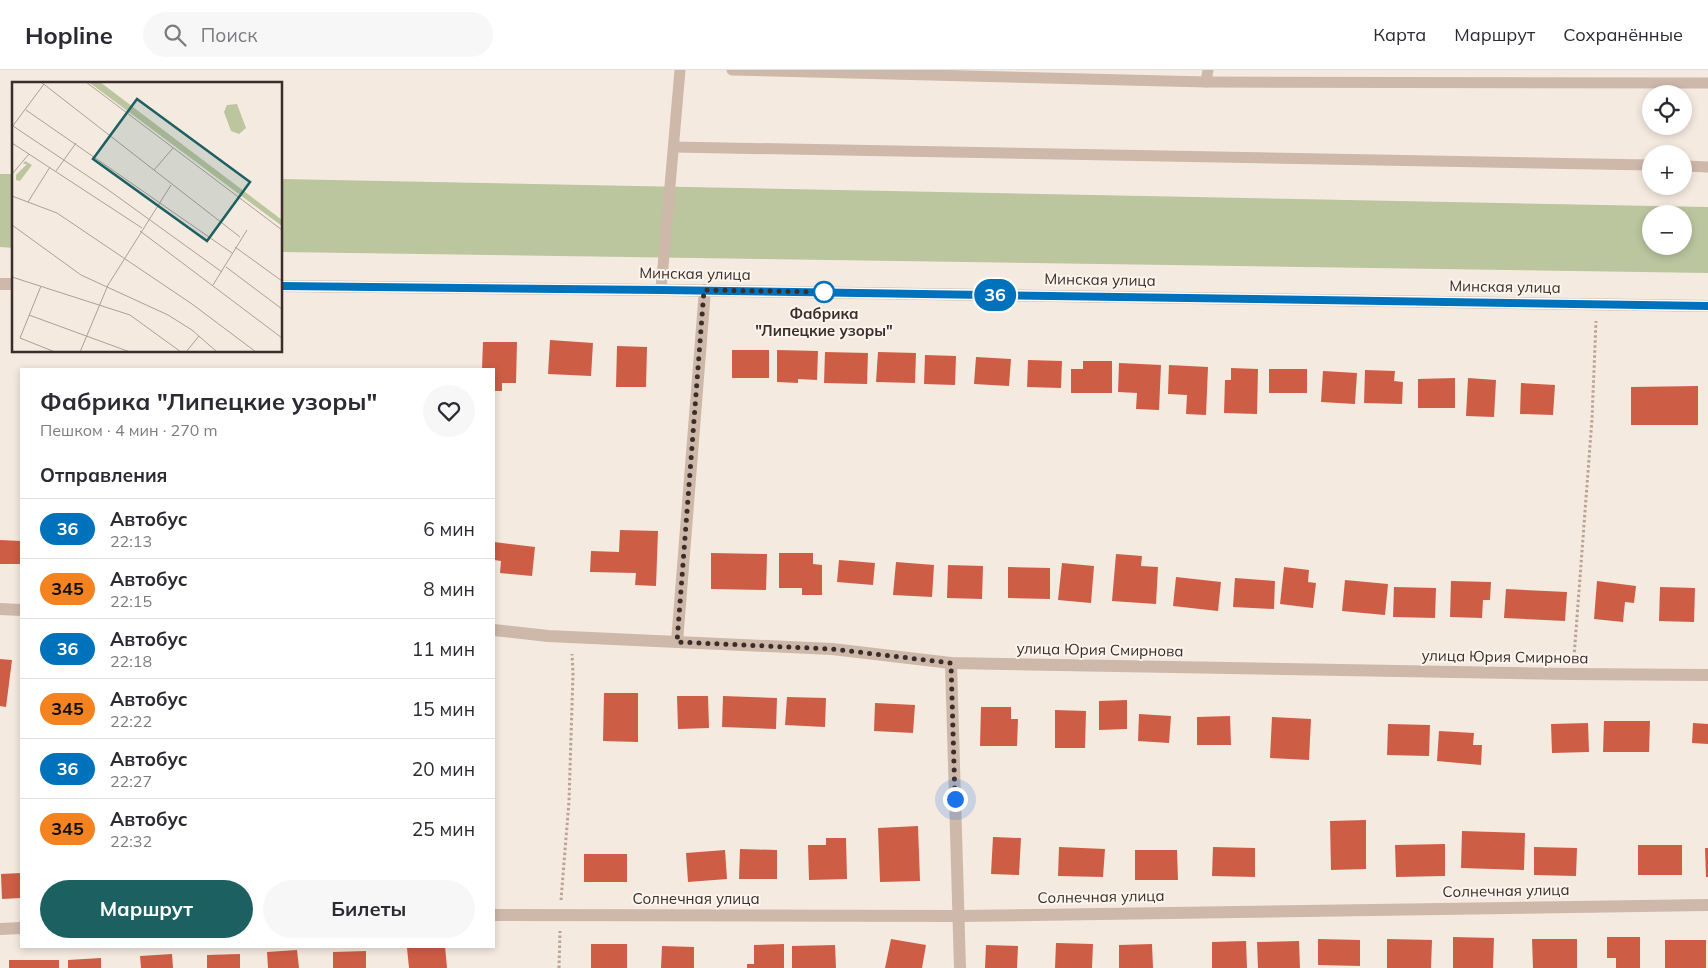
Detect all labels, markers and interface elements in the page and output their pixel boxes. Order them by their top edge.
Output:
search box [143,12,493,57]
text: Hopline [25,20,113,50]
icon: search [161,21,189,49]
text: Поиск [201,23,258,47]
text: Карта [1373,23,1426,46]
text: Маршрут [1454,23,1535,46]
text: Сохранённые [1563,23,1683,46]
inset map [12,82,282,352]
map controls [1642,85,1692,255]
button: locate [1642,85,1692,135]
button: + [1642,145,1692,195]
button: − [1642,205,1692,255]
street label: Минская улица [639,263,751,284]
street label: Минская улица [1044,269,1156,290]
street label: Минская улица [1449,276,1561,297]
line badge: 36 [972,279,1018,311]
marker: Фабрика "Липецкие узоры" [813,281,835,303]
text: 36 [984,283,1006,306]
place label: Фабрика "Липецкие узоры" [755,304,893,340]
button: heart [423,385,475,437]
text: Фабрика "Липецкие узоры" [40,386,377,416]
text: Пешком · 4 мин · 270 m [40,420,218,440]
text: Отправления [40,463,167,487]
text: Автобус [110,507,188,531]
text: 36 [57,517,78,540]
text: 6 мин [423,517,475,541]
text: 22:13 [110,531,152,551]
text: Автобус [110,567,188,591]
text: 345 [51,577,84,600]
text: 8 мин [423,577,475,601]
text: 22:15 [110,591,152,611]
text: Автобус [110,627,188,651]
text: 36 [57,637,78,660]
text: 11 мин [412,637,475,661]
street label: улица Юрия Смирнова [1016,639,1184,660]
street label: улица Юрия Смирнова [1421,646,1589,667]
text: 22:18 [110,651,152,671]
text: Автобус [110,687,188,711]
text: 345 [51,697,84,720]
text: 15 мин [412,697,475,721]
text: 22:22 [110,711,152,731]
text: Автобус [110,747,188,771]
text: 36 [57,757,78,780]
text: 20 мин [412,757,475,781]
text: 22:27 [110,771,152,791]
your location [943,787,968,812]
text: Автобус [110,807,188,831]
text: 345 [51,817,84,840]
text: 25 мин [412,817,475,841]
text: 22:32 [110,831,152,851]
button: Маршрут [40,880,253,938]
button: Билеты [263,880,475,938]
street label: Солнечная улица [1442,880,1570,901]
street label: Солнечная улица [1037,886,1165,907]
street label: Солнечная улица [632,889,760,908]

